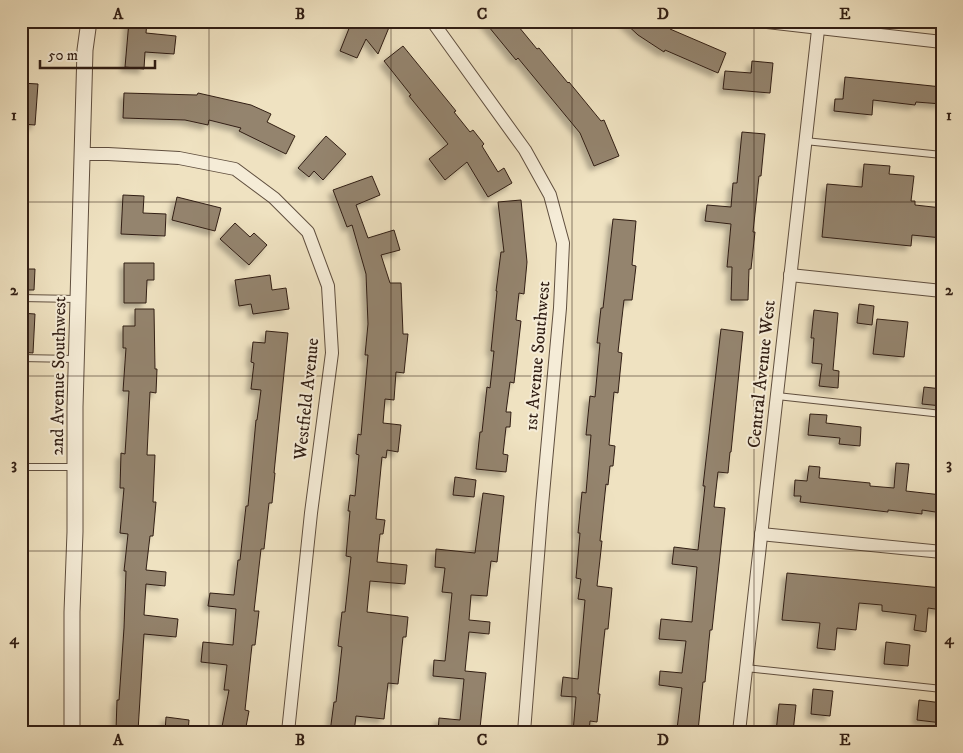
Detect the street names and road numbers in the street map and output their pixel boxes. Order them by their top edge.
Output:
street label: 1st Avenue Southwest [520,280,556,432]
street label: 2nd Avenue Southwest [47,296,71,456]
street label: Central Avenue West [743,299,781,449]
street label: Westfield Avenue [290,337,324,462]

